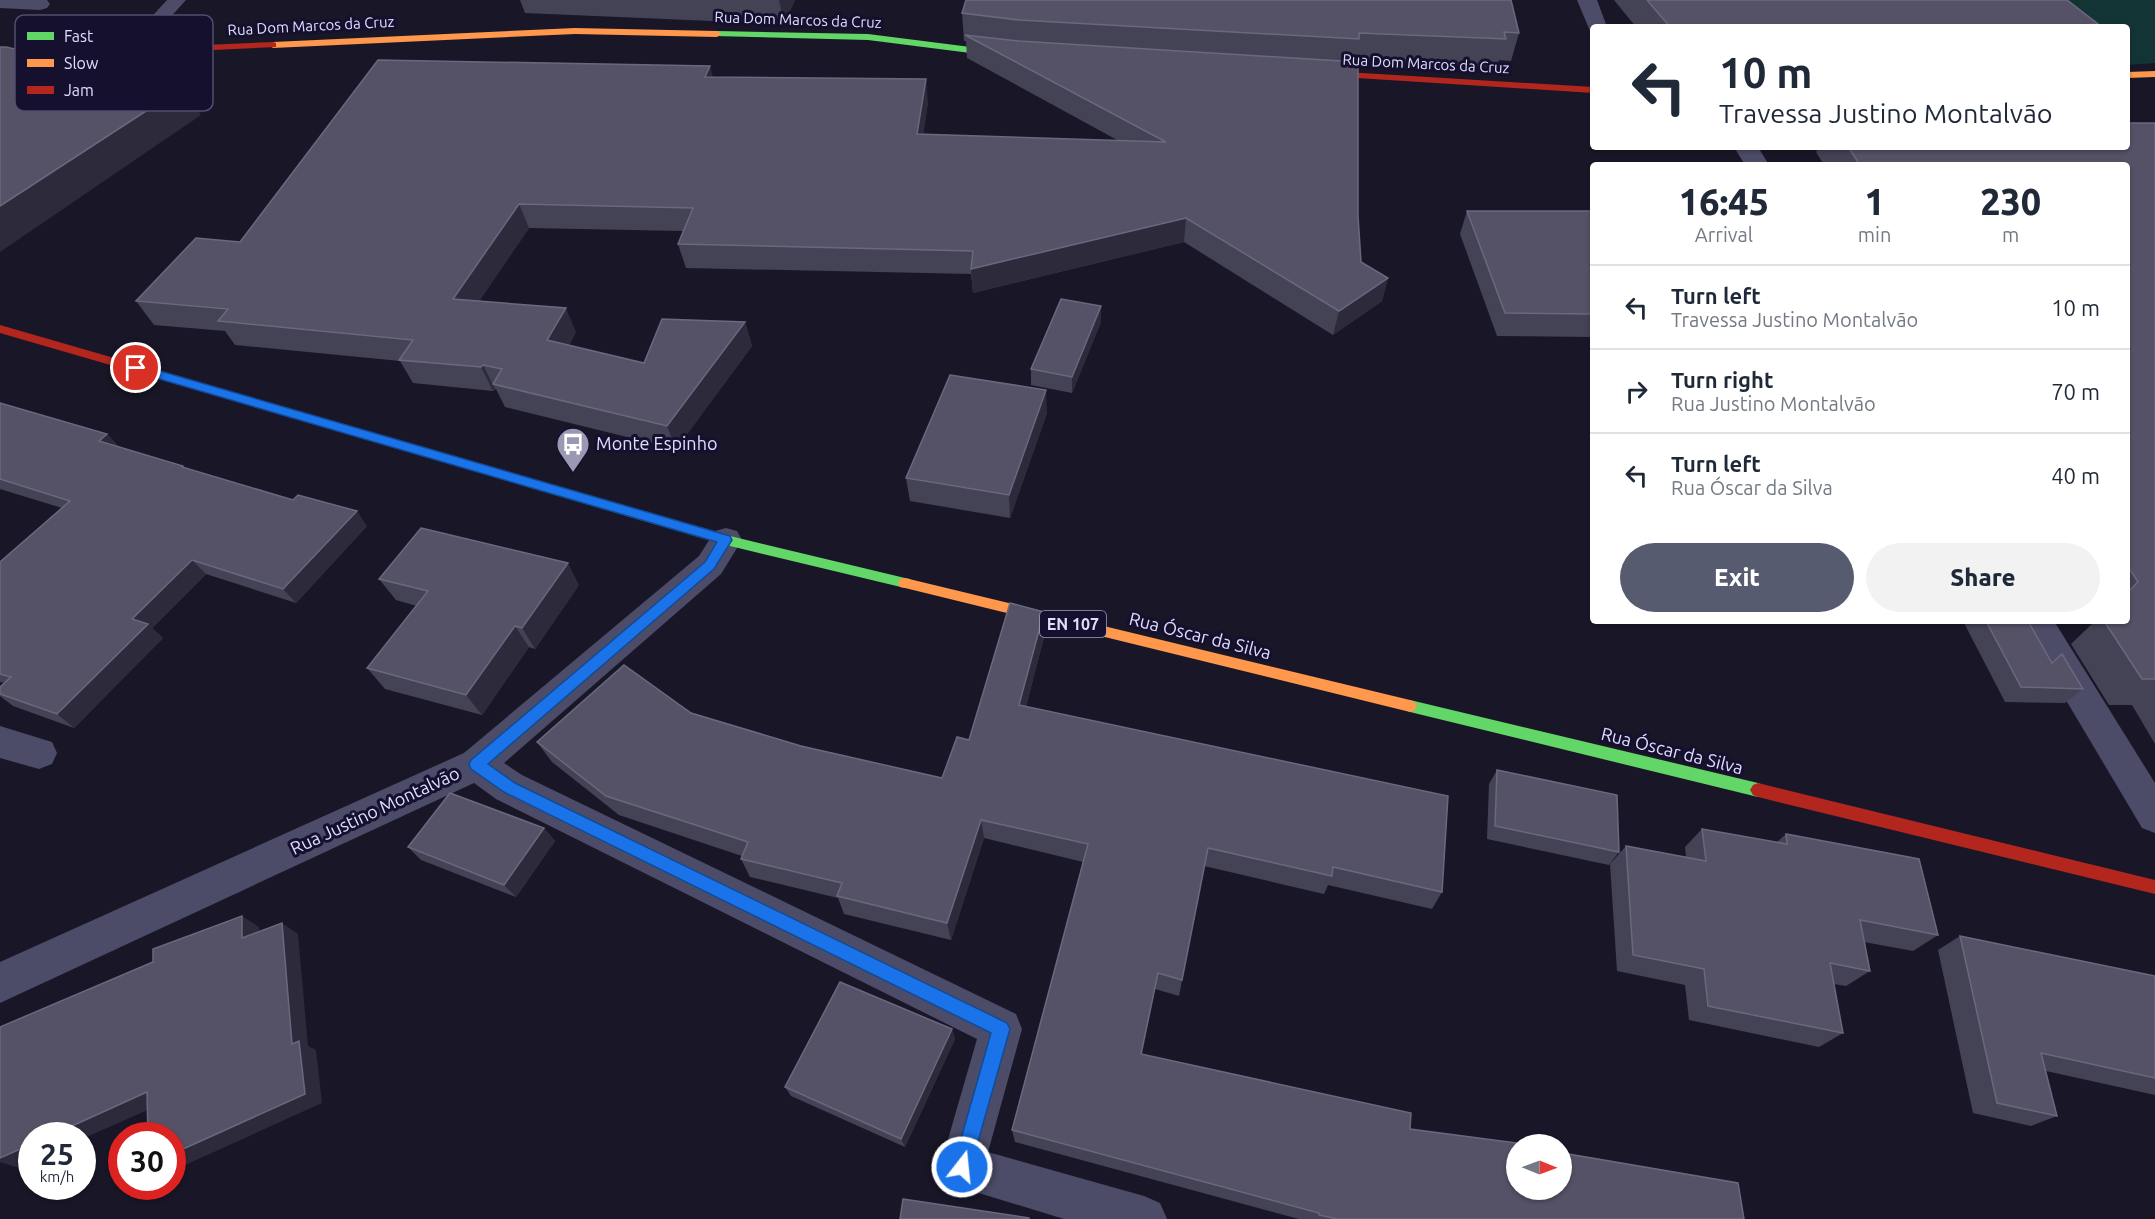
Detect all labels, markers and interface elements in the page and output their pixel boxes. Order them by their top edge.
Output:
street label: Rua Dom Marcos da Cruz [714,8,882,31]
street label: Rua Dom Marcos da Cruz [227,13,395,38]
legend [15,15,213,111]
text: Fast [64,27,94,45]
icon: left [1620,48,1698,126]
text: 10 m [1719,49,1813,96]
street label: Rua Dom Marcos da Cruz [1342,51,1510,76]
text: Slow [64,54,99,72]
text: Jam [64,81,94,99]
text: Travessa Justino Montalvão [1719,98,2053,128]
text: 16:45 [1679,181,1769,222]
text: 1 [1864,181,1885,222]
text: 230 [1980,181,2041,222]
text: Arrival [1695,223,1753,246]
text: min [1858,223,1891,246]
text: m [2002,223,2019,246]
text: Turn left [1671,283,1761,308]
icon: left [1620,291,1653,324]
text: 10 m [2051,295,2100,320]
text: Travessa Justino Montalvão [1671,308,1918,331]
pin [110,342,161,393]
icon: arrive [119,351,152,384]
text: Turn right [1671,367,1773,392]
icon: right [1620,375,1653,408]
text: 70 m [2051,379,2100,404]
text: Rua Justino Montalvão [1671,392,1876,415]
bus stop icon: Monte Espinho [555,426,591,473]
place label: Monte Espinho [596,433,717,453]
text: Turn left [1671,451,1761,476]
icon: left [1620,459,1653,492]
text: 40 m [2051,463,2100,488]
text: Rua Óscar da Silva [1671,476,1833,499]
button: Exit [1620,543,1854,612]
button: Share [1866,543,2100,612]
street label: Rua Óscar da Silva [1127,607,1274,662]
road number: EN 107 [1040,611,1106,637]
street label: Rua Óscar da Silva [1599,722,1746,777]
street label: Rua Justino Montalvão [287,762,462,858]
speed limit sign: 30 [108,1122,186,1200]
north arrow [1506,1134,1572,1200]
map controls [1506,1134,1572,1200]
position arrow [930,1135,994,1199]
text: 25 [40,1137,74,1171]
text: km/h [40,1168,74,1185]

